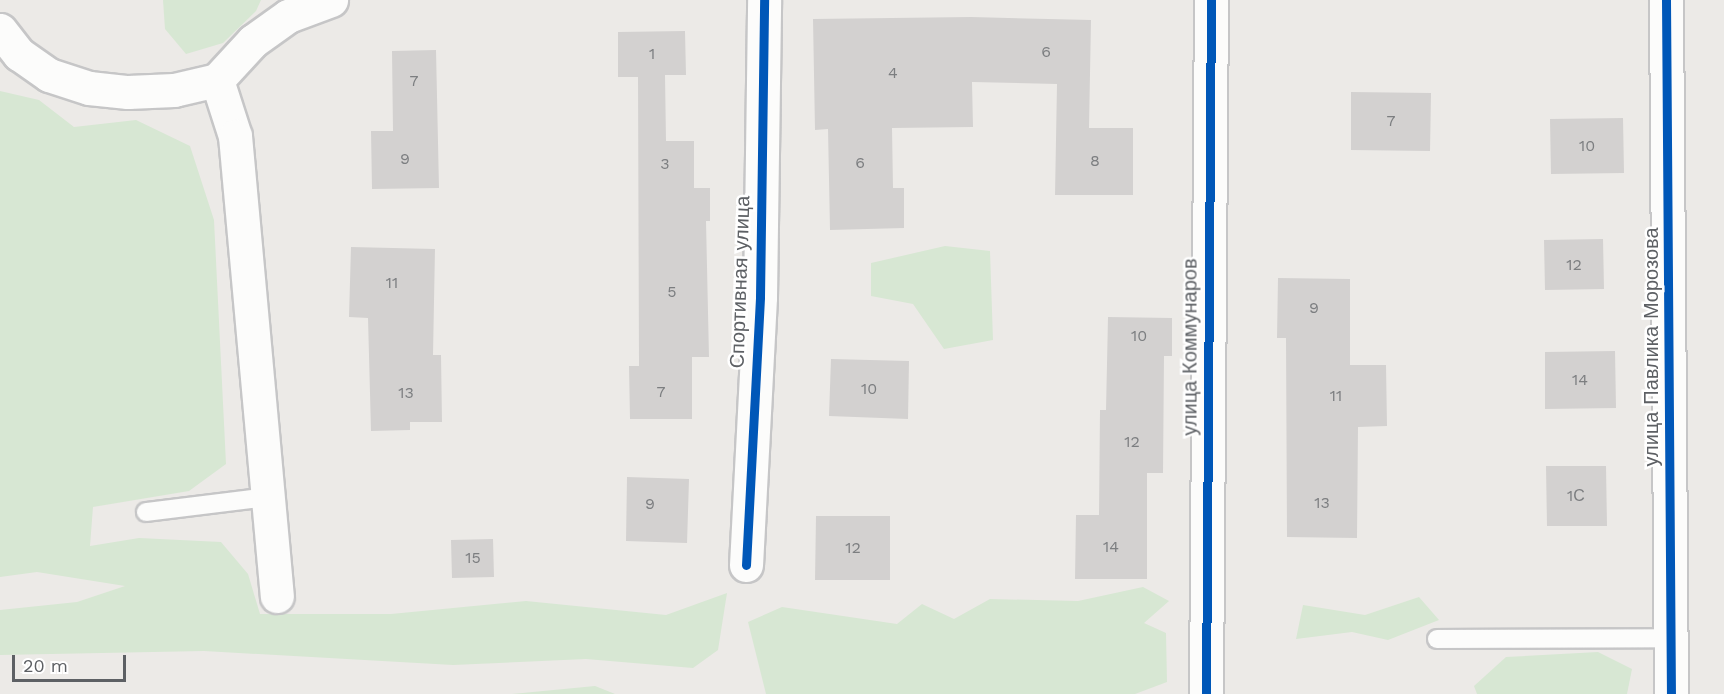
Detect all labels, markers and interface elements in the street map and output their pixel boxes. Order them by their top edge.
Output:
house number: 6 [1041,42,1051,62]
house number: 1 [649,44,655,64]
house number: 4 [888,63,898,83]
house number: 7 [410,71,418,91]
house number: 7 [1387,111,1395,131]
house number: 10 [1579,136,1595,156]
house number: 9 [400,149,410,169]
house number: 8 [1090,151,1100,171]
house number: 6 [855,153,865,173]
house number: 3 [660,154,670,174]
street label: Спортивная улица [725,195,755,369]
street label: улица Павлика Морозова [1639,227,1663,467]
house number: 12 [1566,255,1582,275]
street label: улица Коммунаров [1178,258,1202,436]
house number: 11 [386,273,398,293]
house number: 5 [667,282,677,302]
house number: 9 [1309,298,1319,318]
house number: 10 [1131,326,1147,346]
house number: 14 [1572,370,1588,390]
house number: 10 [861,379,877,399]
house number: 7 [657,382,665,402]
house number: 13 [398,383,414,403]
house number: 11 [1330,386,1342,406]
house number: 12 [1124,432,1140,452]
house number: 1С [1567,486,1585,506]
house number: 13 [1314,493,1330,513]
house number: 9 [645,494,655,514]
house number: 14 [1103,537,1119,557]
house number: 12 [845,538,861,558]
house number: 15 [465,548,481,568]
scale bar [15,643,129,681]
text: 20 m [23,655,68,676]

